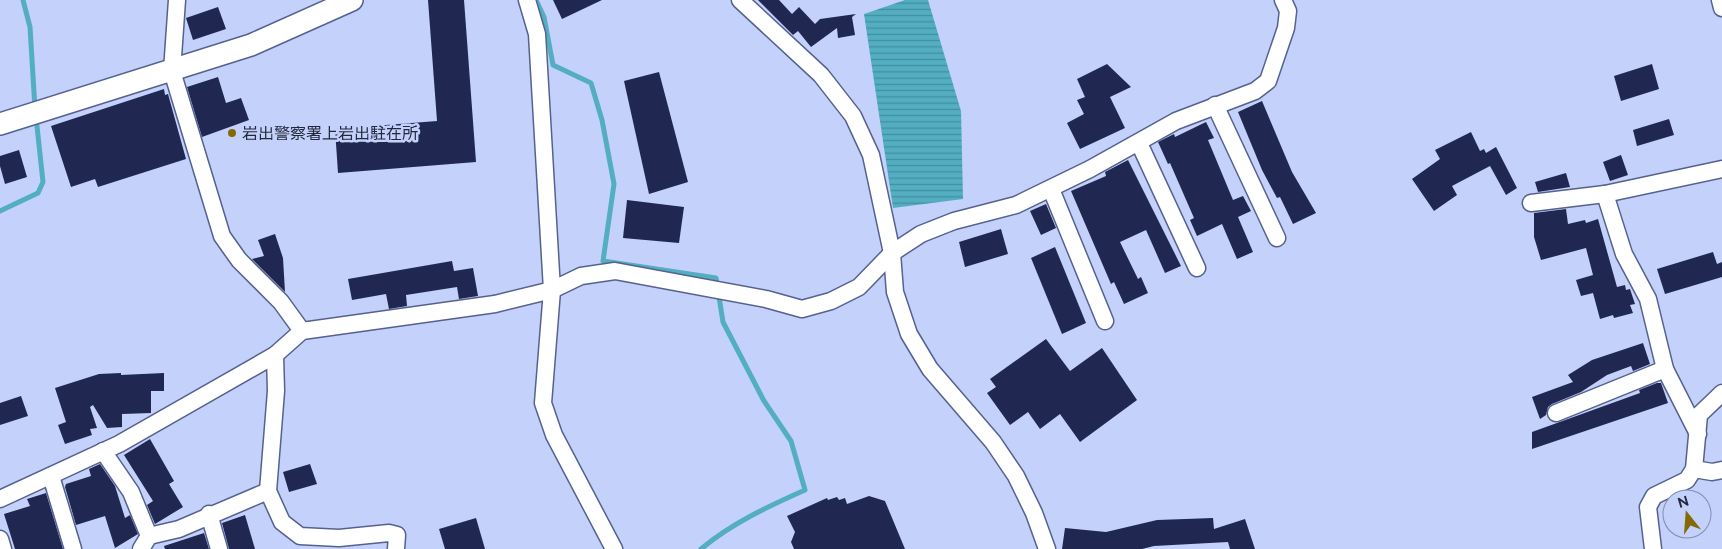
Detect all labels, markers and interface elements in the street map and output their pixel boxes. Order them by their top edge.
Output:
place label: 岩出警察署上岩出駐在所 [242,124,418,143]
marker: 岩出警察署上岩出駐在所 [226,127,238,139]
north arrow [1662,489,1712,539]
text: N [1676,492,1691,511]

